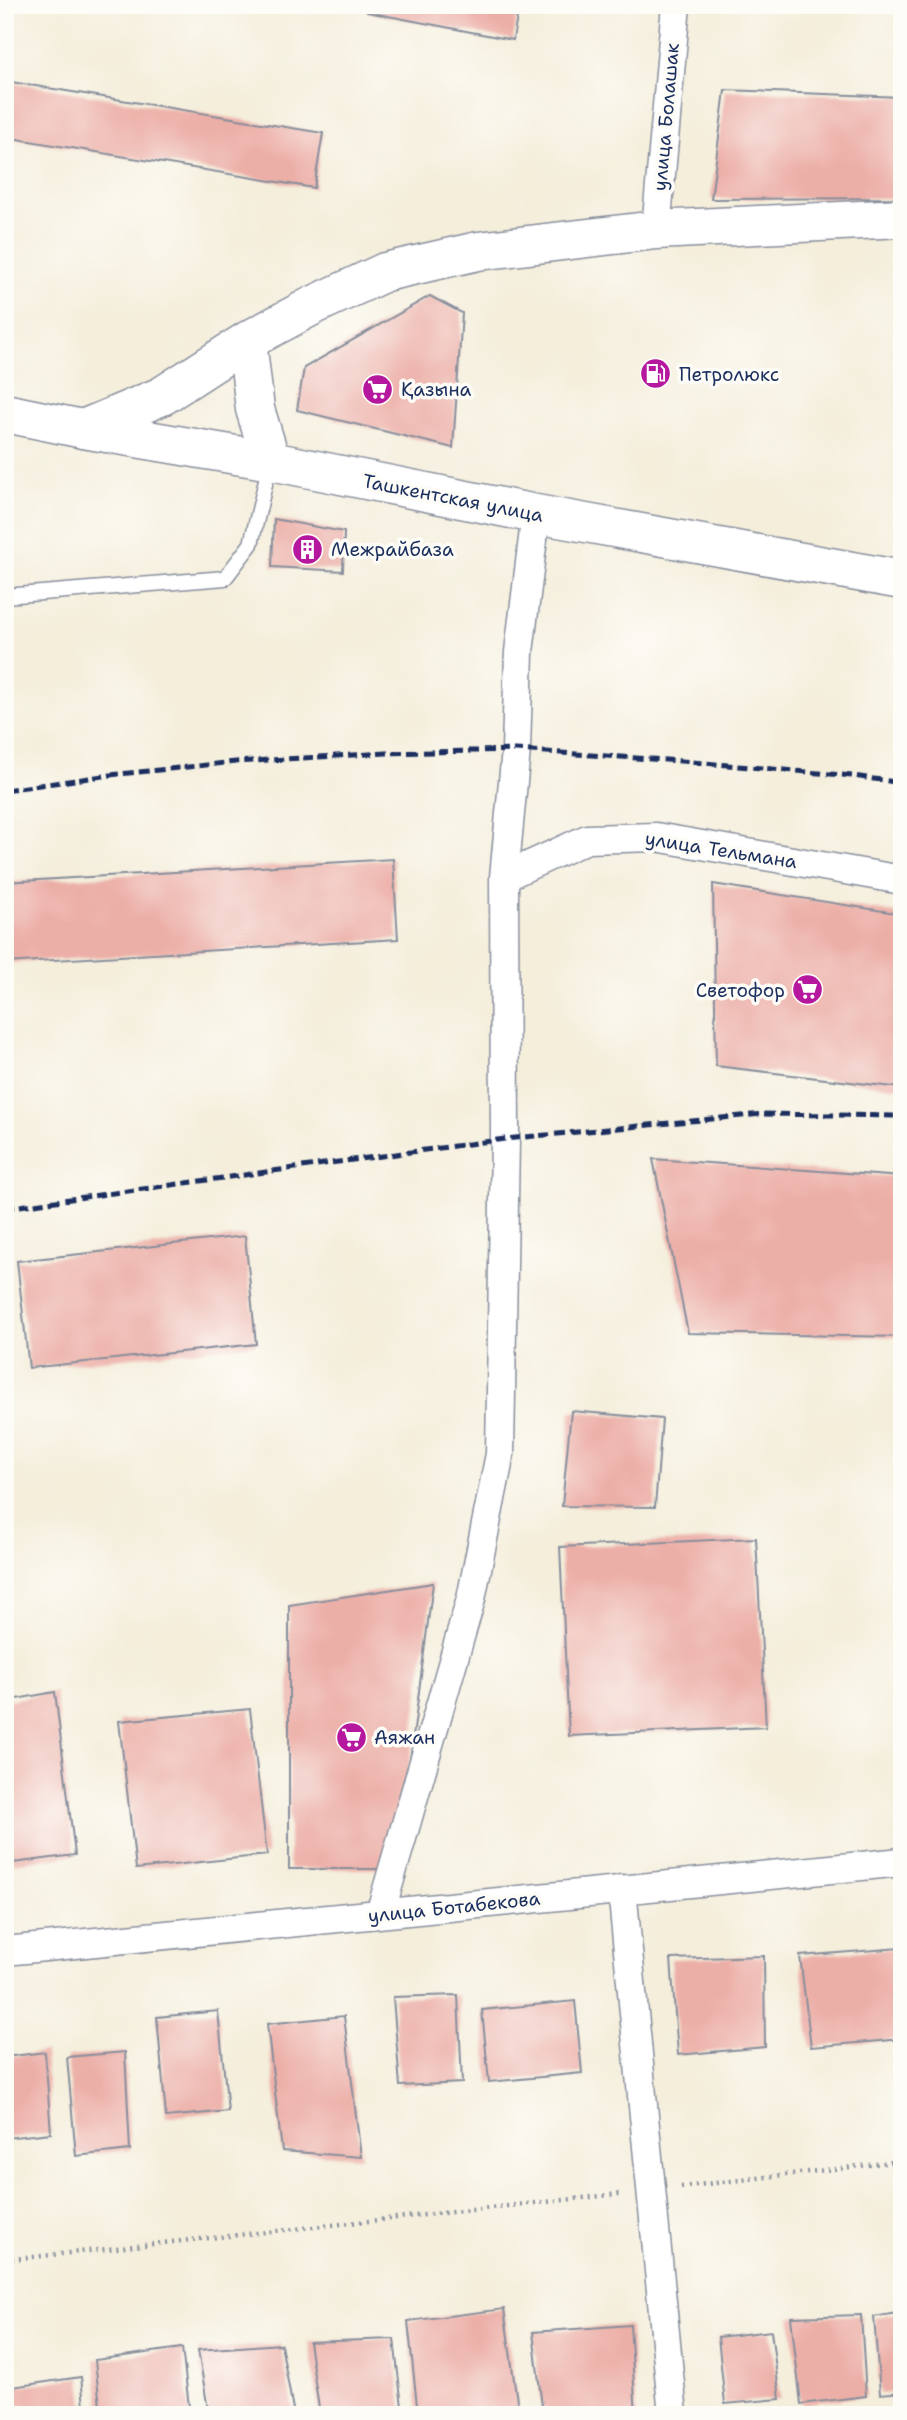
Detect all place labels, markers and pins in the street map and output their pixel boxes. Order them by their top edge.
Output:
fuel station icon: Петролюкс [639,357,673,391]
place label: Петролюкс [679,362,779,387]
supermarket icon: Қазына [361,372,395,406]
place label: Қазына [401,377,472,402]
building icon: Межрайбаза [291,532,325,566]
place label: Межрайбаза [331,537,454,562]
supermarket icon: Светофор [791,973,825,1007]
place label: Светофор [696,978,785,1003]
supermarket icon: Аяжан [334,1720,368,1754]
place label: Аяжан [374,1725,435,1750]

